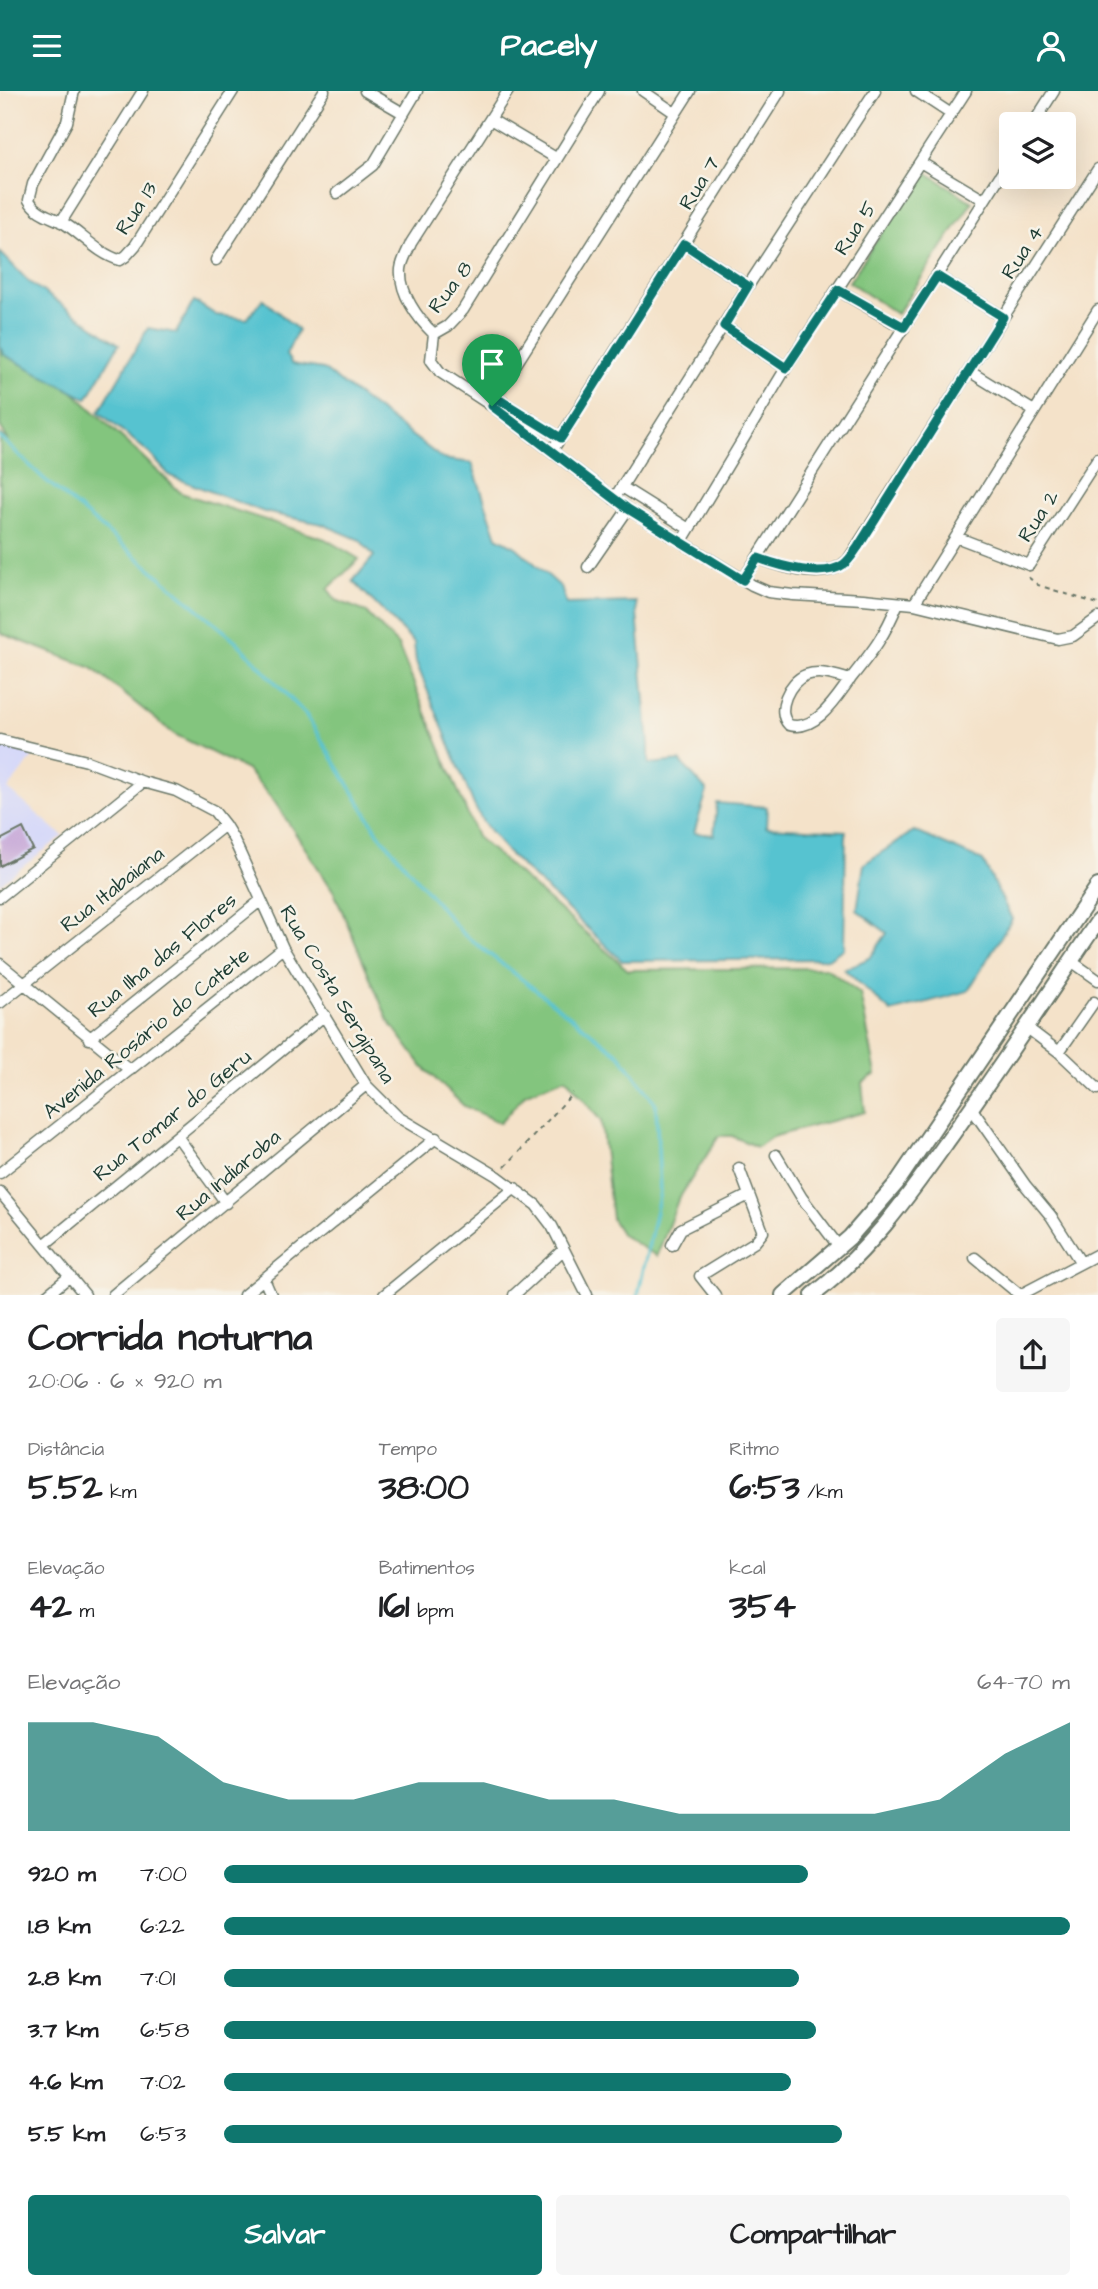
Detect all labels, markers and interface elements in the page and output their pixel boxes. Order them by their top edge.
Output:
text: Pacely [501,23,597,68]
icon: menu [28,27,66,65]
icon: person [1032,27,1070,65]
map controls [999,112,1076,189]
button: layers [999,112,1076,189]
street label: Rua 7 [672,151,727,215]
street label: Rua 13 [108,176,165,241]
street label: Rua 5 [827,195,884,261]
street label: Rua 4 [994,220,1051,285]
street label: Rua 8 [421,255,480,319]
pin [462,334,522,406]
icon: arrive [473,345,511,383]
street label: Rua 2 [1011,485,1066,548]
street label: Rua Itabaiana [54,839,171,939]
street label: Rua Ilha das Flores [82,886,243,1025]
street label: Rua Costa Sergipana [271,900,403,1090]
street label: Avenida Rosário do Catete [37,941,256,1126]
street label: Rua Tomar do Geru [87,1042,258,1188]
street label: Rua Indiaroba [170,1123,287,1228]
text: Corrida noturna [28,1313,312,1365]
button: share [996,1318,1070,1392]
text: 20:06 · 6 × 920 m [28,1365,222,1397]
text: Distância [28,1436,104,1463]
text: Tempo [379,1436,437,1463]
text: Ritmo [729,1436,779,1463]
text: 5.52 [28,1463,103,1512]
text: 38:00 [379,1463,469,1512]
text: 6:53 [729,1463,800,1512]
text: km [103,1479,137,1506]
text: /km [800,1479,842,1506]
text: Elevação [28,1555,104,1582]
text: Batimentos [379,1555,475,1582]
text: kcal [729,1555,766,1582]
text: 42 [28,1582,72,1631]
text: 161 [379,1582,410,1631]
text: 354 [729,1582,796,1631]
text: m [72,1598,94,1625]
text: bpm [410,1598,453,1625]
text: Elevação [28,1666,121,1698]
text: 64–70 m [977,1666,1070,1698]
text: 920 m [28,1858,96,1890]
text: 7:00 [140,1858,187,1890]
text: 1.8 km [28,1910,90,1942]
text: 6:22 [140,1910,185,1942]
text: 2.8 km [28,1962,101,1994]
text: 7:01 [140,1962,175,1994]
text: 3.7 km [28,2014,98,2046]
text: 6:58 [140,2014,189,2046]
text: 4.6 km [28,2066,103,2098]
text: 7:02 [140,2066,186,2098]
text: 5.5 km [28,2118,105,2150]
text: 6:53 [140,2118,186,2150]
button: Salvar [28,2195,542,2275]
button: Compartilhar [556,2195,1070,2275]

